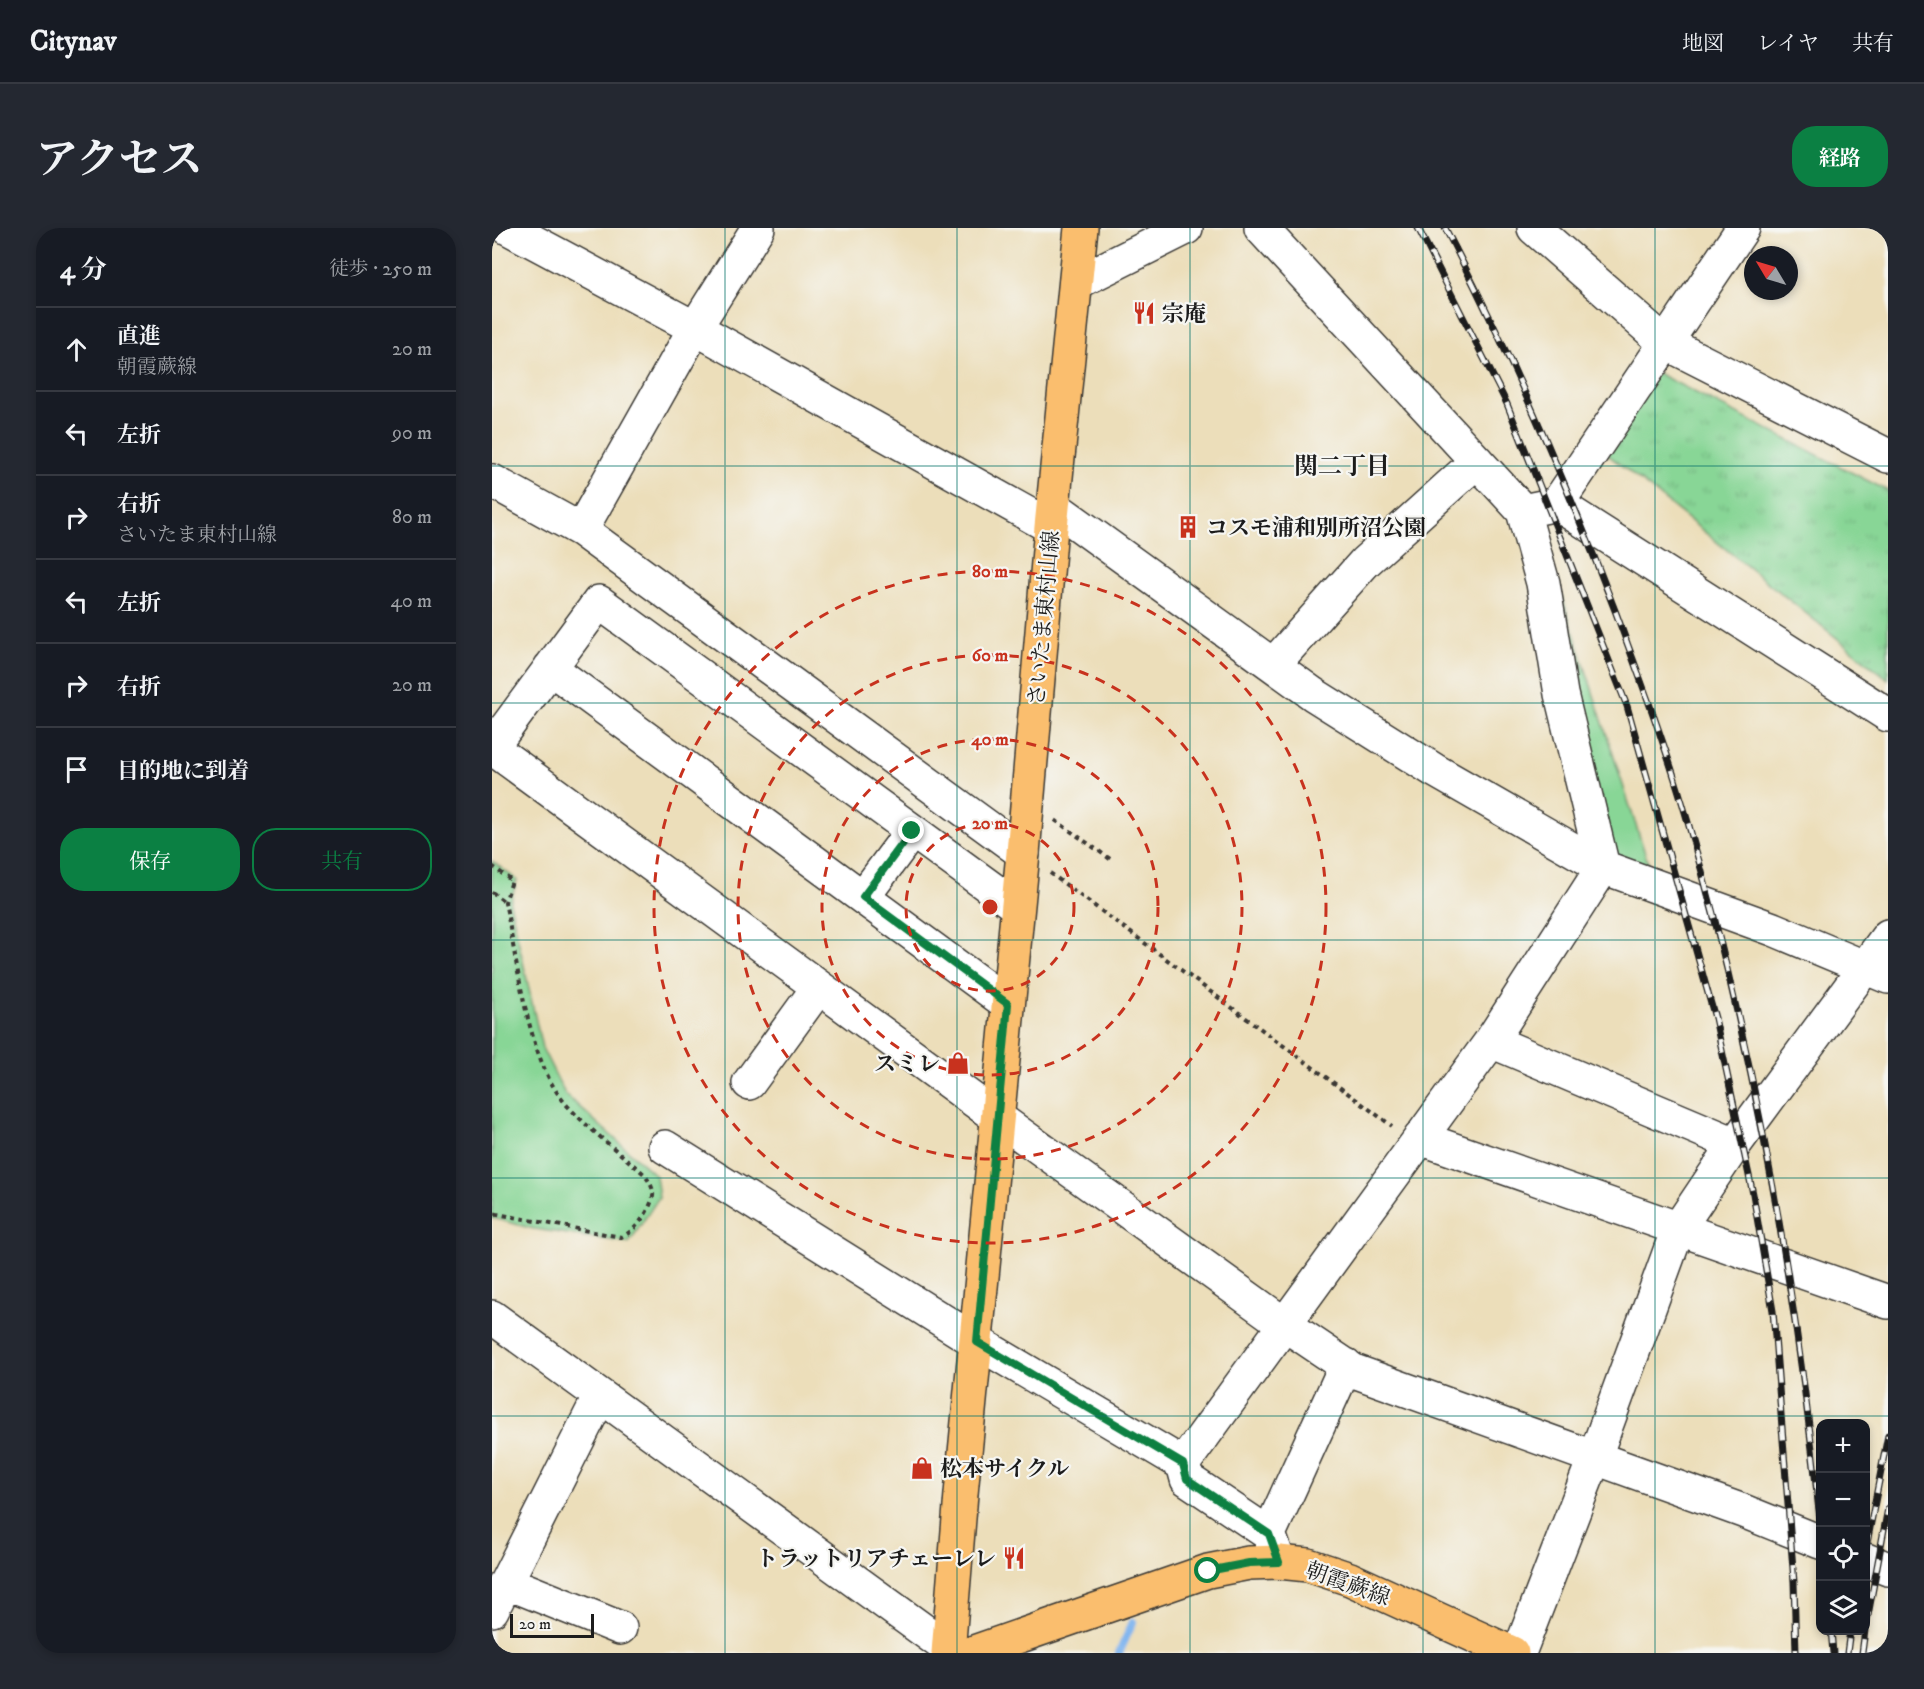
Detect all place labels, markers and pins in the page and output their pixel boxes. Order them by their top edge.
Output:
restaurant icon: 宗庵 [1131,300,1157,326]
place label: 宗庵 [1162,301,1206,328]
building icon: コスモ浦和別所沼公園 [1175,514,1201,540]
place label: コスモ浦和別所沼公園 [1206,515,1426,542]
centre of rings [980,897,1000,917]
shop icon: スミレ [945,1050,971,1076]
place label: スミレ [874,1051,940,1078]
shop icon: 松本サイクル [909,1455,935,1481]
place label: 松本サイクル [940,1456,1069,1483]
restaurant icon: トラットリアチェーレレ [1001,1545,1027,1571]
place label: トラットリアチェーレレ [756,1546,996,1573]

